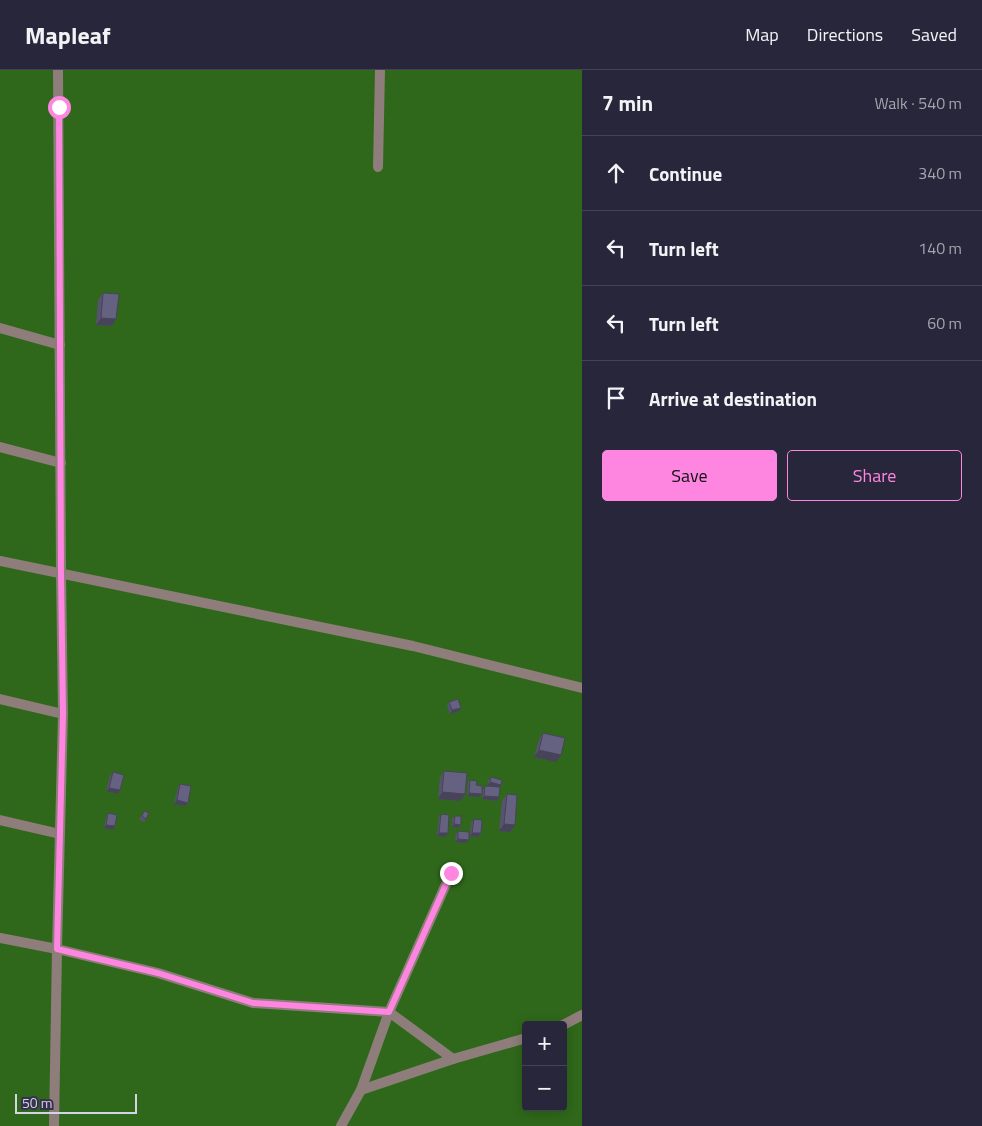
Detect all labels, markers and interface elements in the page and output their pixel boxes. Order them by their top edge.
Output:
text: Mapleaf [25,17,110,53]
text: Map [745,21,779,48]
text: Directions [807,21,883,48]
text: Saved [911,21,957,48]
text: 7 min [602,87,653,119]
text: Walk · 540 m [874,91,962,115]
route start [48,96,71,119]
icon: ahead [602,159,630,187]
text: Continue [649,159,722,188]
text: 340 m [918,161,962,185]
icon: left [602,234,630,262]
text: Turn left [649,234,719,263]
text: 140 m [918,236,962,260]
icon: left [602,309,630,337]
text: Turn left [649,309,719,338]
text: 60 m [927,311,962,335]
icon: arrive [602,384,630,412]
text: Arrive at destination [649,384,817,413]
button: Save [602,450,777,501]
button: Share [787,450,962,501]
route end [440,862,463,885]
map controls [522,1021,567,1111]
button: + [522,1021,567,1066]
button: − [522,1066,567,1111]
scale bar [15,1091,138,1114]
text: 50 m [22,1092,52,1113]

